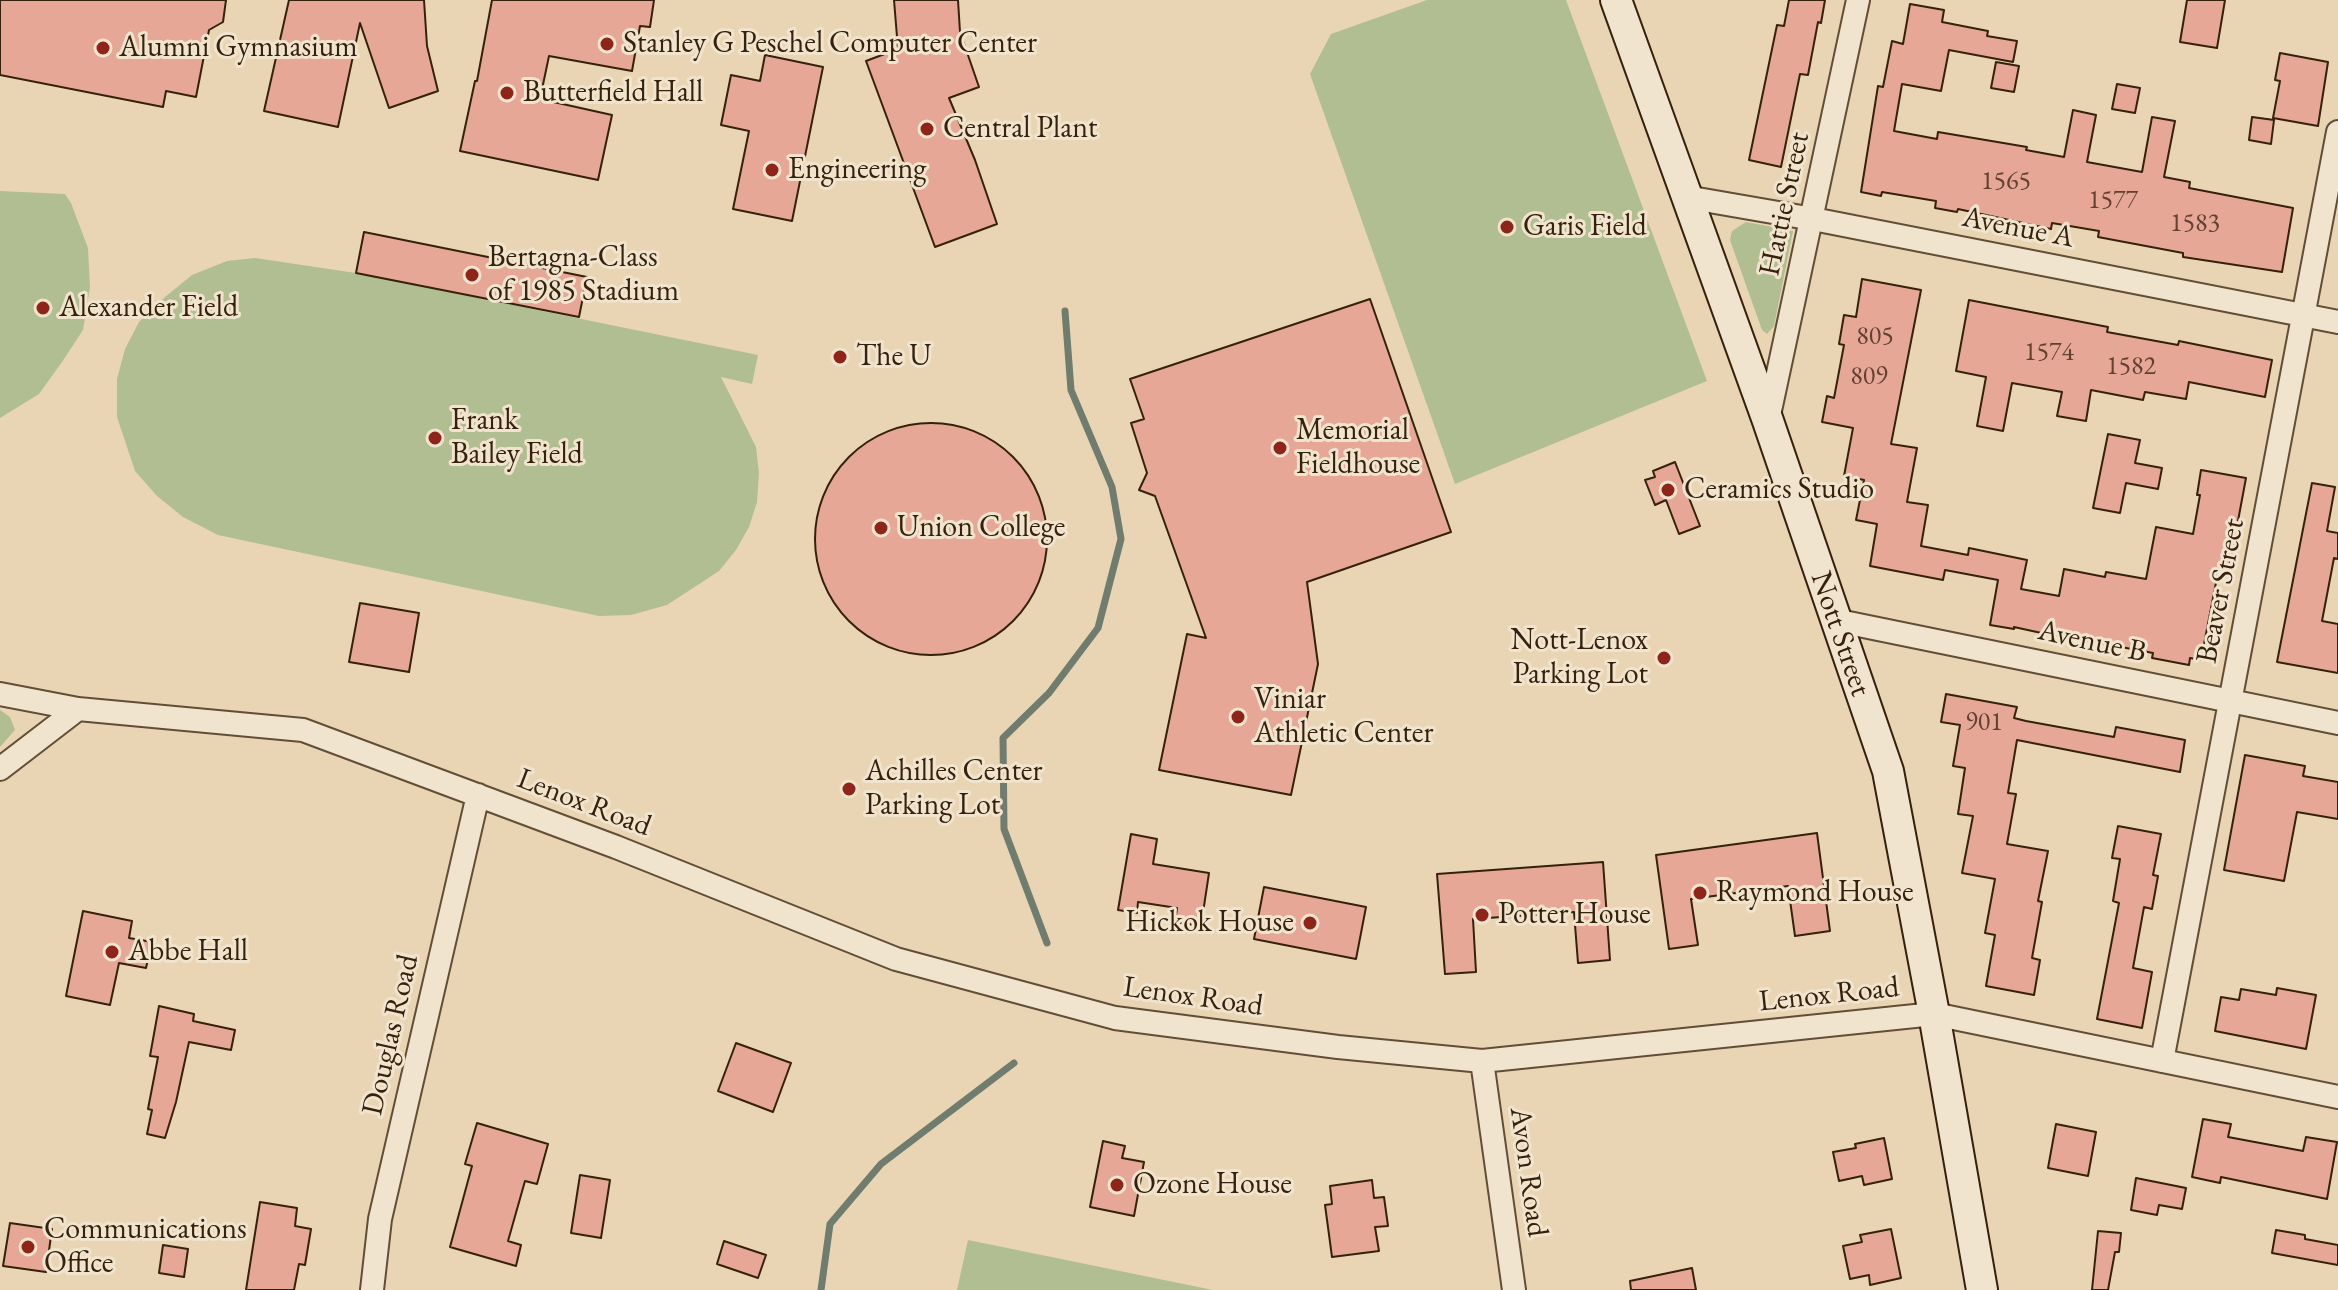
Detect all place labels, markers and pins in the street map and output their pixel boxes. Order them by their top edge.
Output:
place label: Stanley G Peschel Computer Center [623,26,1037,62]
place label: Alumni Gymnasium [119,30,358,66]
marker: Stanley G Peschel Computer Center [598,35,616,53]
marker: Alumni Gymnasium [94,39,112,57]
place label: Butterfield Hall [523,75,703,111]
marker: Butterfield Hall [498,84,516,102]
place label: Central Plant [943,111,1097,147]
marker: Central Plant [918,120,936,138]
place label: Engineering [788,152,926,188]
marker: Engineering [763,161,781,179]
place label: Garis Field [1523,209,1647,245]
marker: Garis Field [1498,218,1516,236]
place label: Bertagna-Class of 1985 Stadium [488,240,679,310]
marker: Bertagna-Class of 1985 Stadium [463,266,481,284]
place label: Alexander Field [59,290,238,326]
marker: Alexander Field [34,299,52,317]
place label: The U [856,339,931,375]
marker: The U [831,348,849,366]
place label: Frank Bailey Field [451,403,583,474]
place label: Memorial Fieldhouse [1296,413,1420,484]
marker: Frank Bailey Field [426,429,444,447]
marker: Memorial Fieldhouse [1271,439,1289,457]
place label: Ceramics Studio [1684,472,1874,508]
marker: Ceramics Studio [1659,481,1677,499]
place label: Union College [897,510,1066,546]
marker: Union College [872,519,890,537]
place label: Nott-Lenox Parking Lot [1511,623,1648,694]
marker: Nott-Lenox Parking Lot [1655,649,1673,667]
place label: Viniar Athletic Center [1254,682,1433,752]
marker: Viniar Athletic Center [1229,708,1247,726]
place label: Achilles Center Parking Lot [865,754,1043,824]
marker: Achilles Center Parking Lot [840,780,858,798]
place label: Raymond House [1716,875,1914,911]
marker: Raymond House [1691,884,1709,902]
place label: Potter House [1498,897,1651,933]
place label: Hickok House [1125,905,1294,941]
marker: Potter House [1473,906,1491,924]
marker: Hickok House [1301,914,1319,932]
place label: Abbe Hall [128,934,248,970]
marker: Abbe Hall [103,943,121,961]
place label: Ozone House [1133,1167,1292,1203]
marker: Ozone House [1108,1176,1126,1194]
place label: Communications Office [44,1212,247,1282]
marker: Communications Office [19,1238,37,1256]

